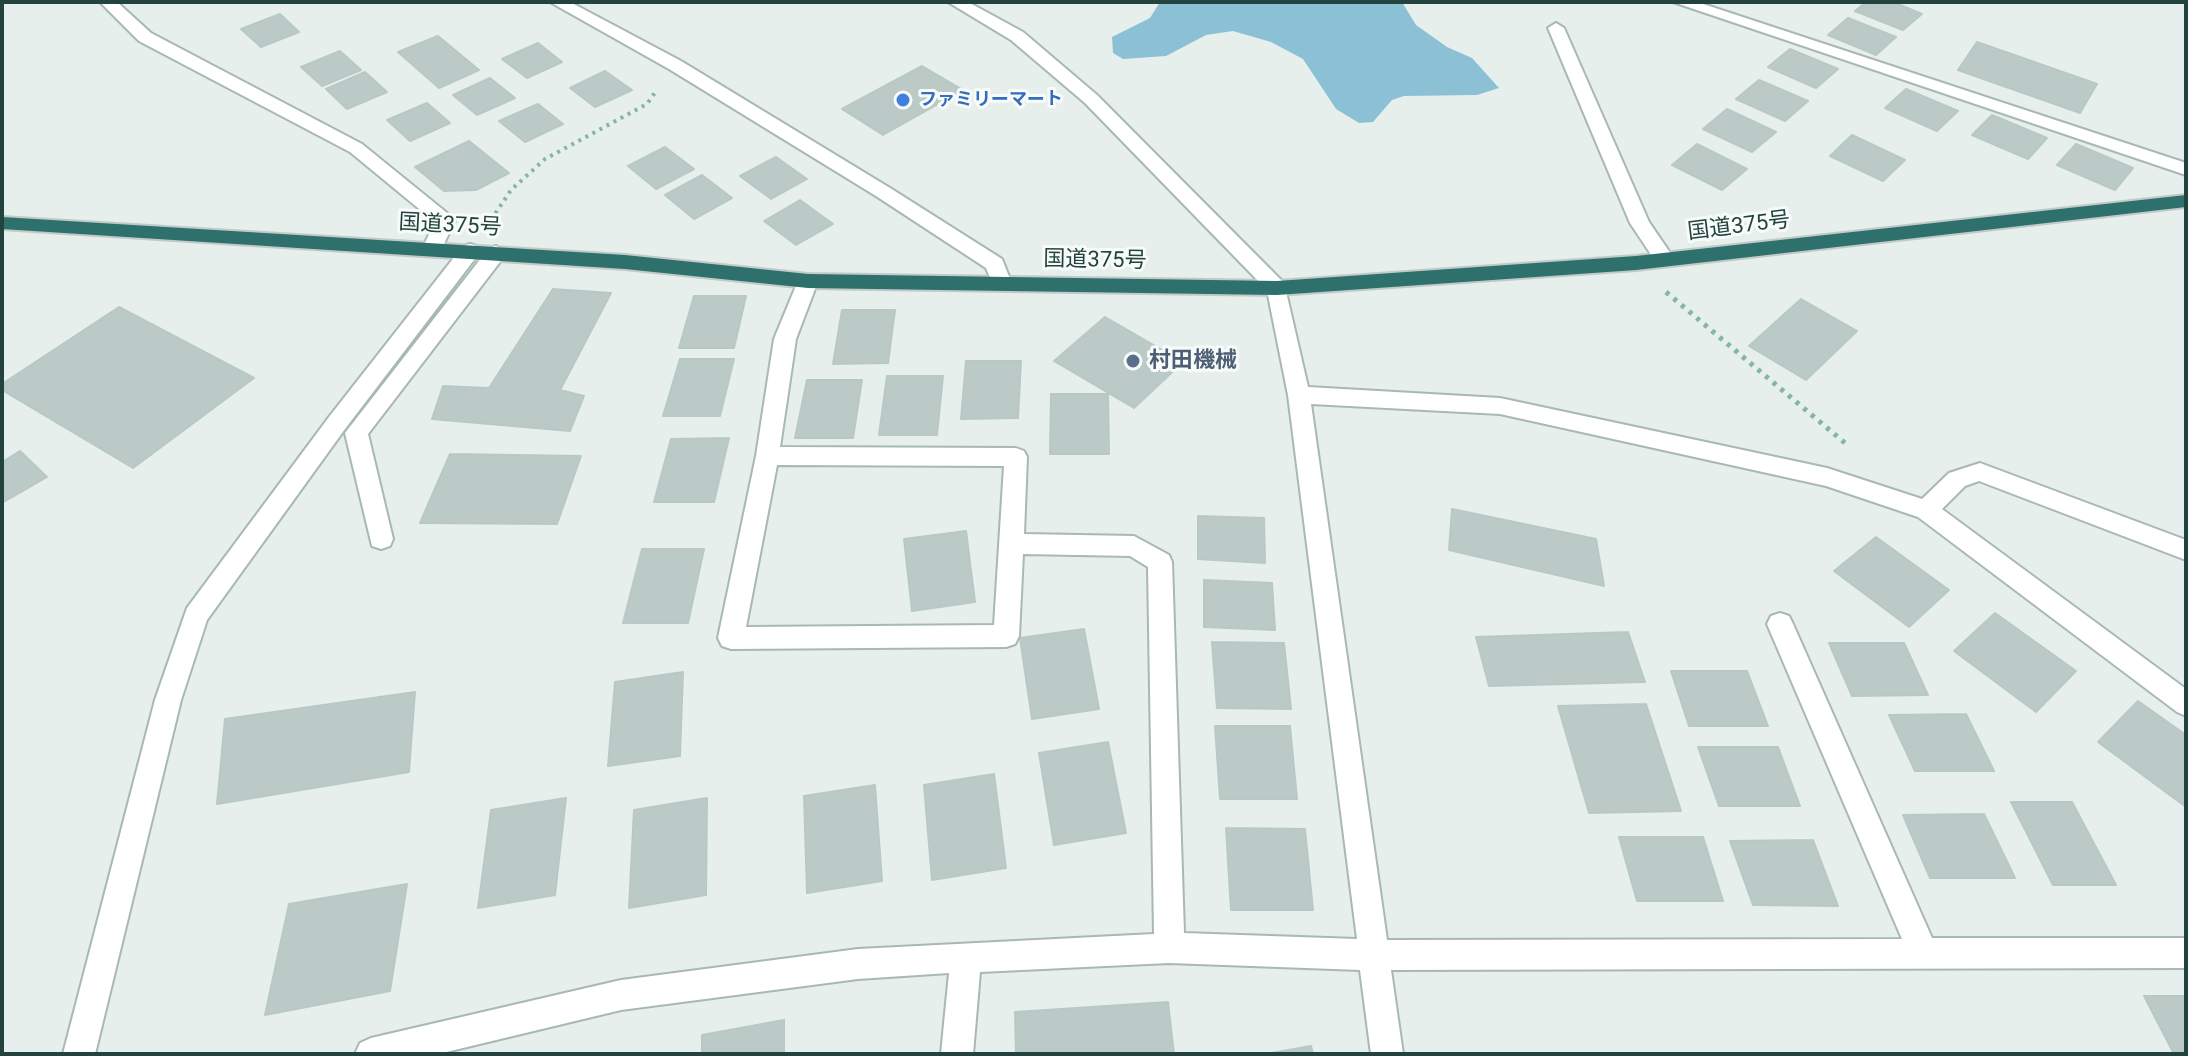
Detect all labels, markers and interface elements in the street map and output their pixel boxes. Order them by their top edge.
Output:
place label: ファミリーマート [919,89,1063,111]
marker: ファミリーマート [894,91,912,109]
street label: 国道375号 [1686,208,1792,246]
street label: 国道375号 [398,210,502,242]
street label: 国道375号 [1043,247,1147,275]
place label: 村田機械 [1149,348,1237,374]
marker: 村田機械 [1124,352,1142,370]

